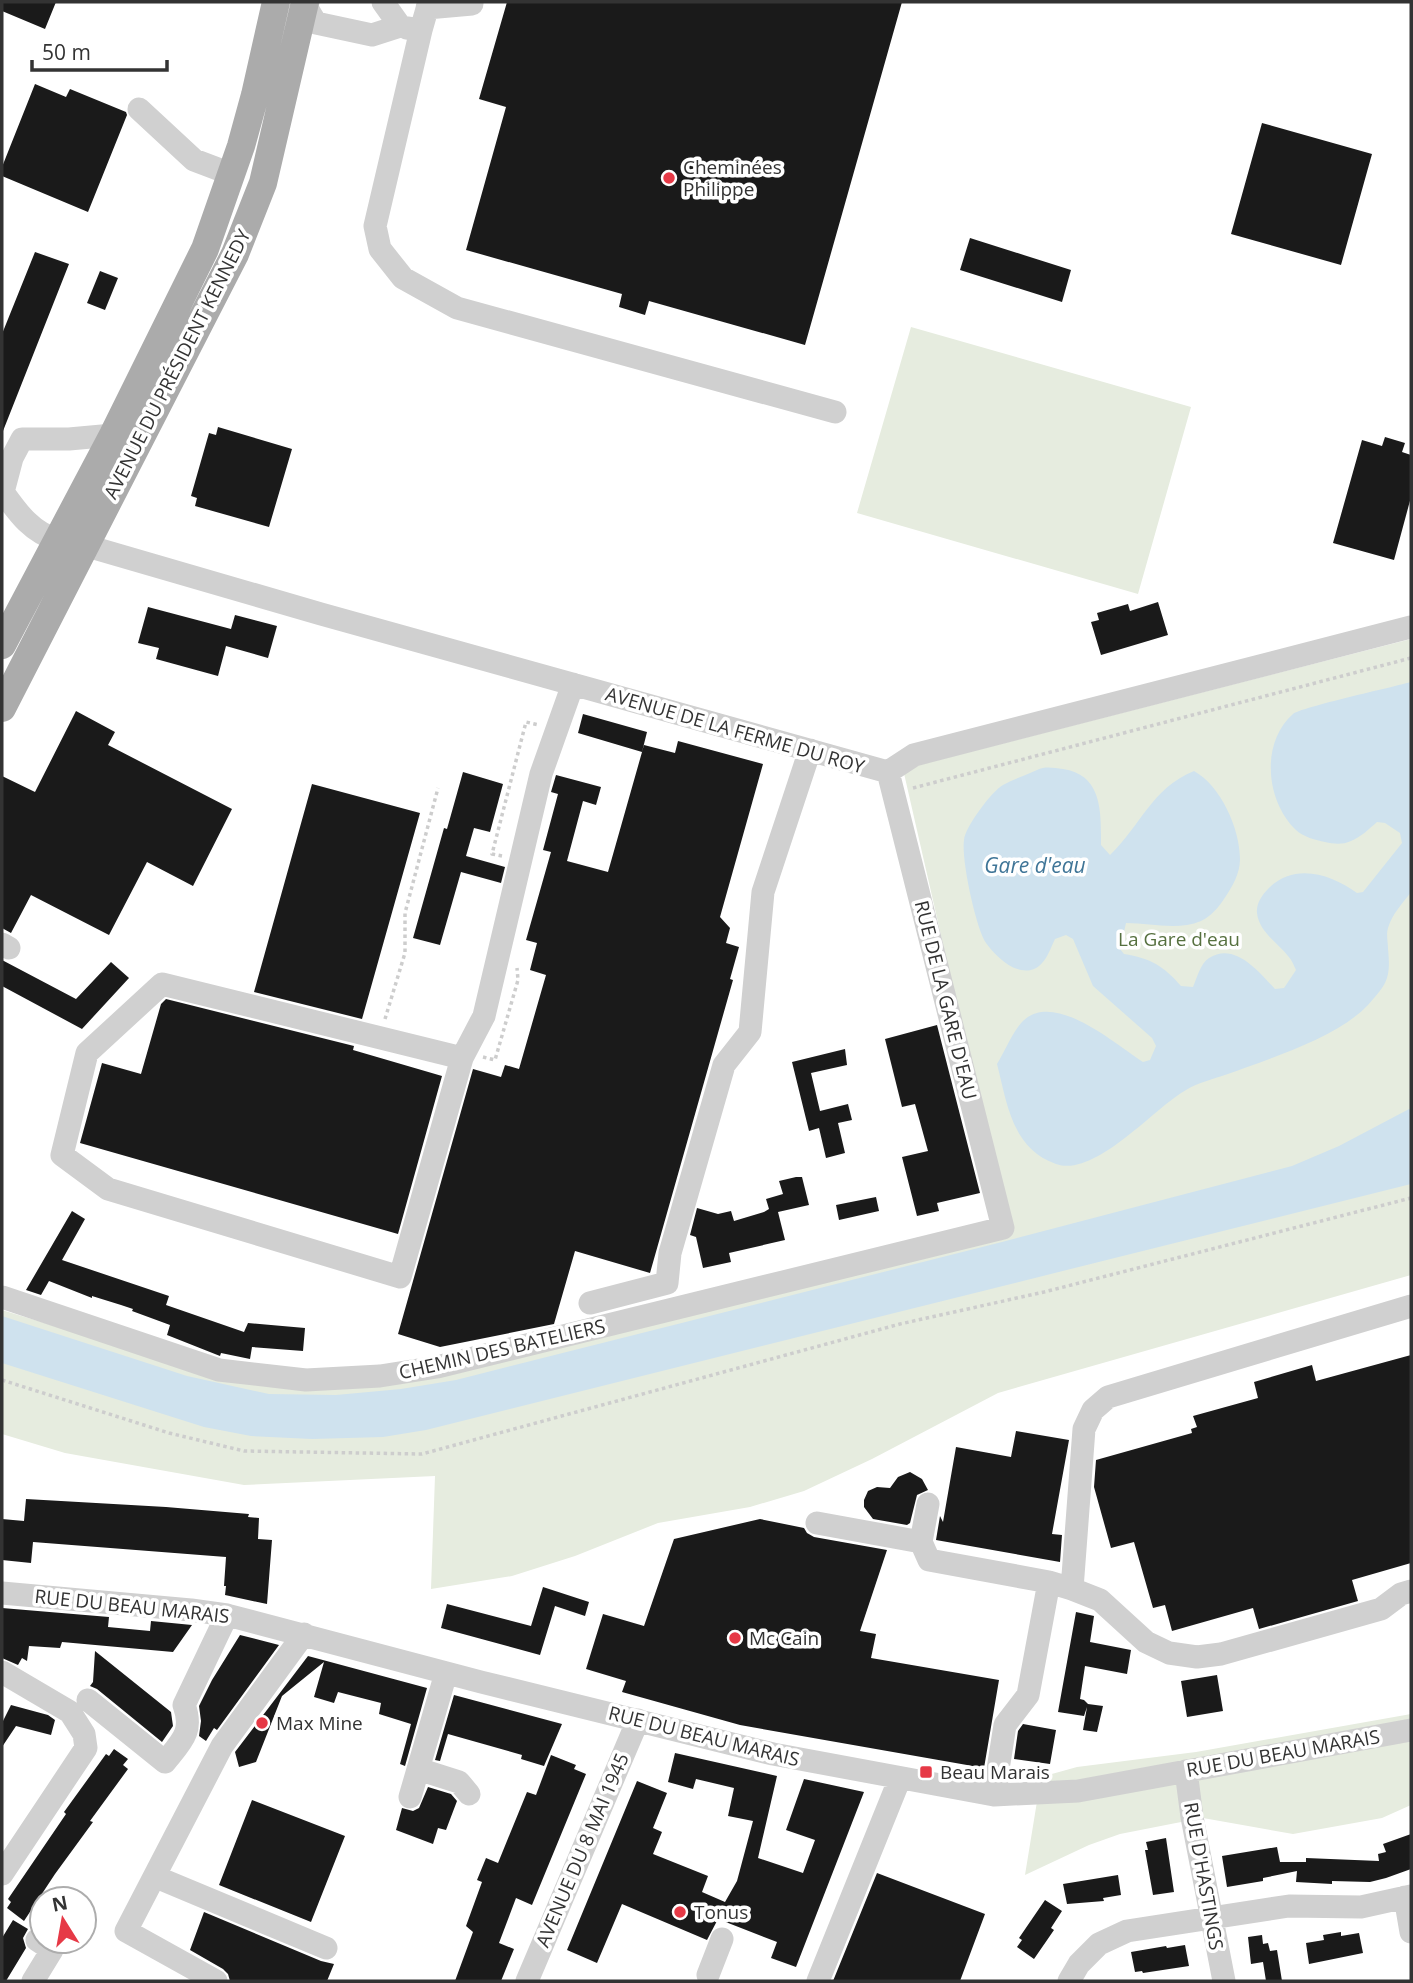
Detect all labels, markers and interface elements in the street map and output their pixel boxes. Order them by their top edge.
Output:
scale bar [32,28,166,72]
text: 50 m [42,38,91,66]
place label: Cheminées Philippe [683,154,782,202]
marker: Cheminées Philippe [661,170,677,186]
street label: AVENUE DU PRÉSIDENT KENNEDY [97,224,257,503]
street label: AVENUE DE LA FERME DU ROY [603,681,868,780]
water label: Gare d'eau [984,851,1086,879]
street label: RUE DE LA GARE D'EAU [909,898,983,1102]
park label: La Gare d'eau [1118,926,1240,952]
street label: CHEMIN DES BATELIERS [396,1313,608,1385]
street label: RUE DU BEAU MARAIS [33,1583,231,1629]
place label: Mc Cain [749,1625,819,1651]
marker: Mc Cain [727,1630,743,1646]
street label: RUE DU BEAU MARAIS [606,1700,802,1772]
place label: Max Mine [276,1710,363,1736]
marker: Max Mine [254,1715,270,1731]
street label: RUE DU BEAU MARAIS [1184,1723,1382,1783]
street label: AVENUE DU 8 MAI 1945 [529,1749,635,1951]
place label: Beau Marais [940,1759,1050,1785]
marker: Beau Marais [918,1764,934,1780]
street label: RUE D'HASTINGS [1178,1800,1230,1952]
north arrow [28,1885,98,1955]
text: N [50,1889,70,1918]
place label: Tonus [694,1899,748,1925]
marker: Tonus [672,1904,688,1920]

